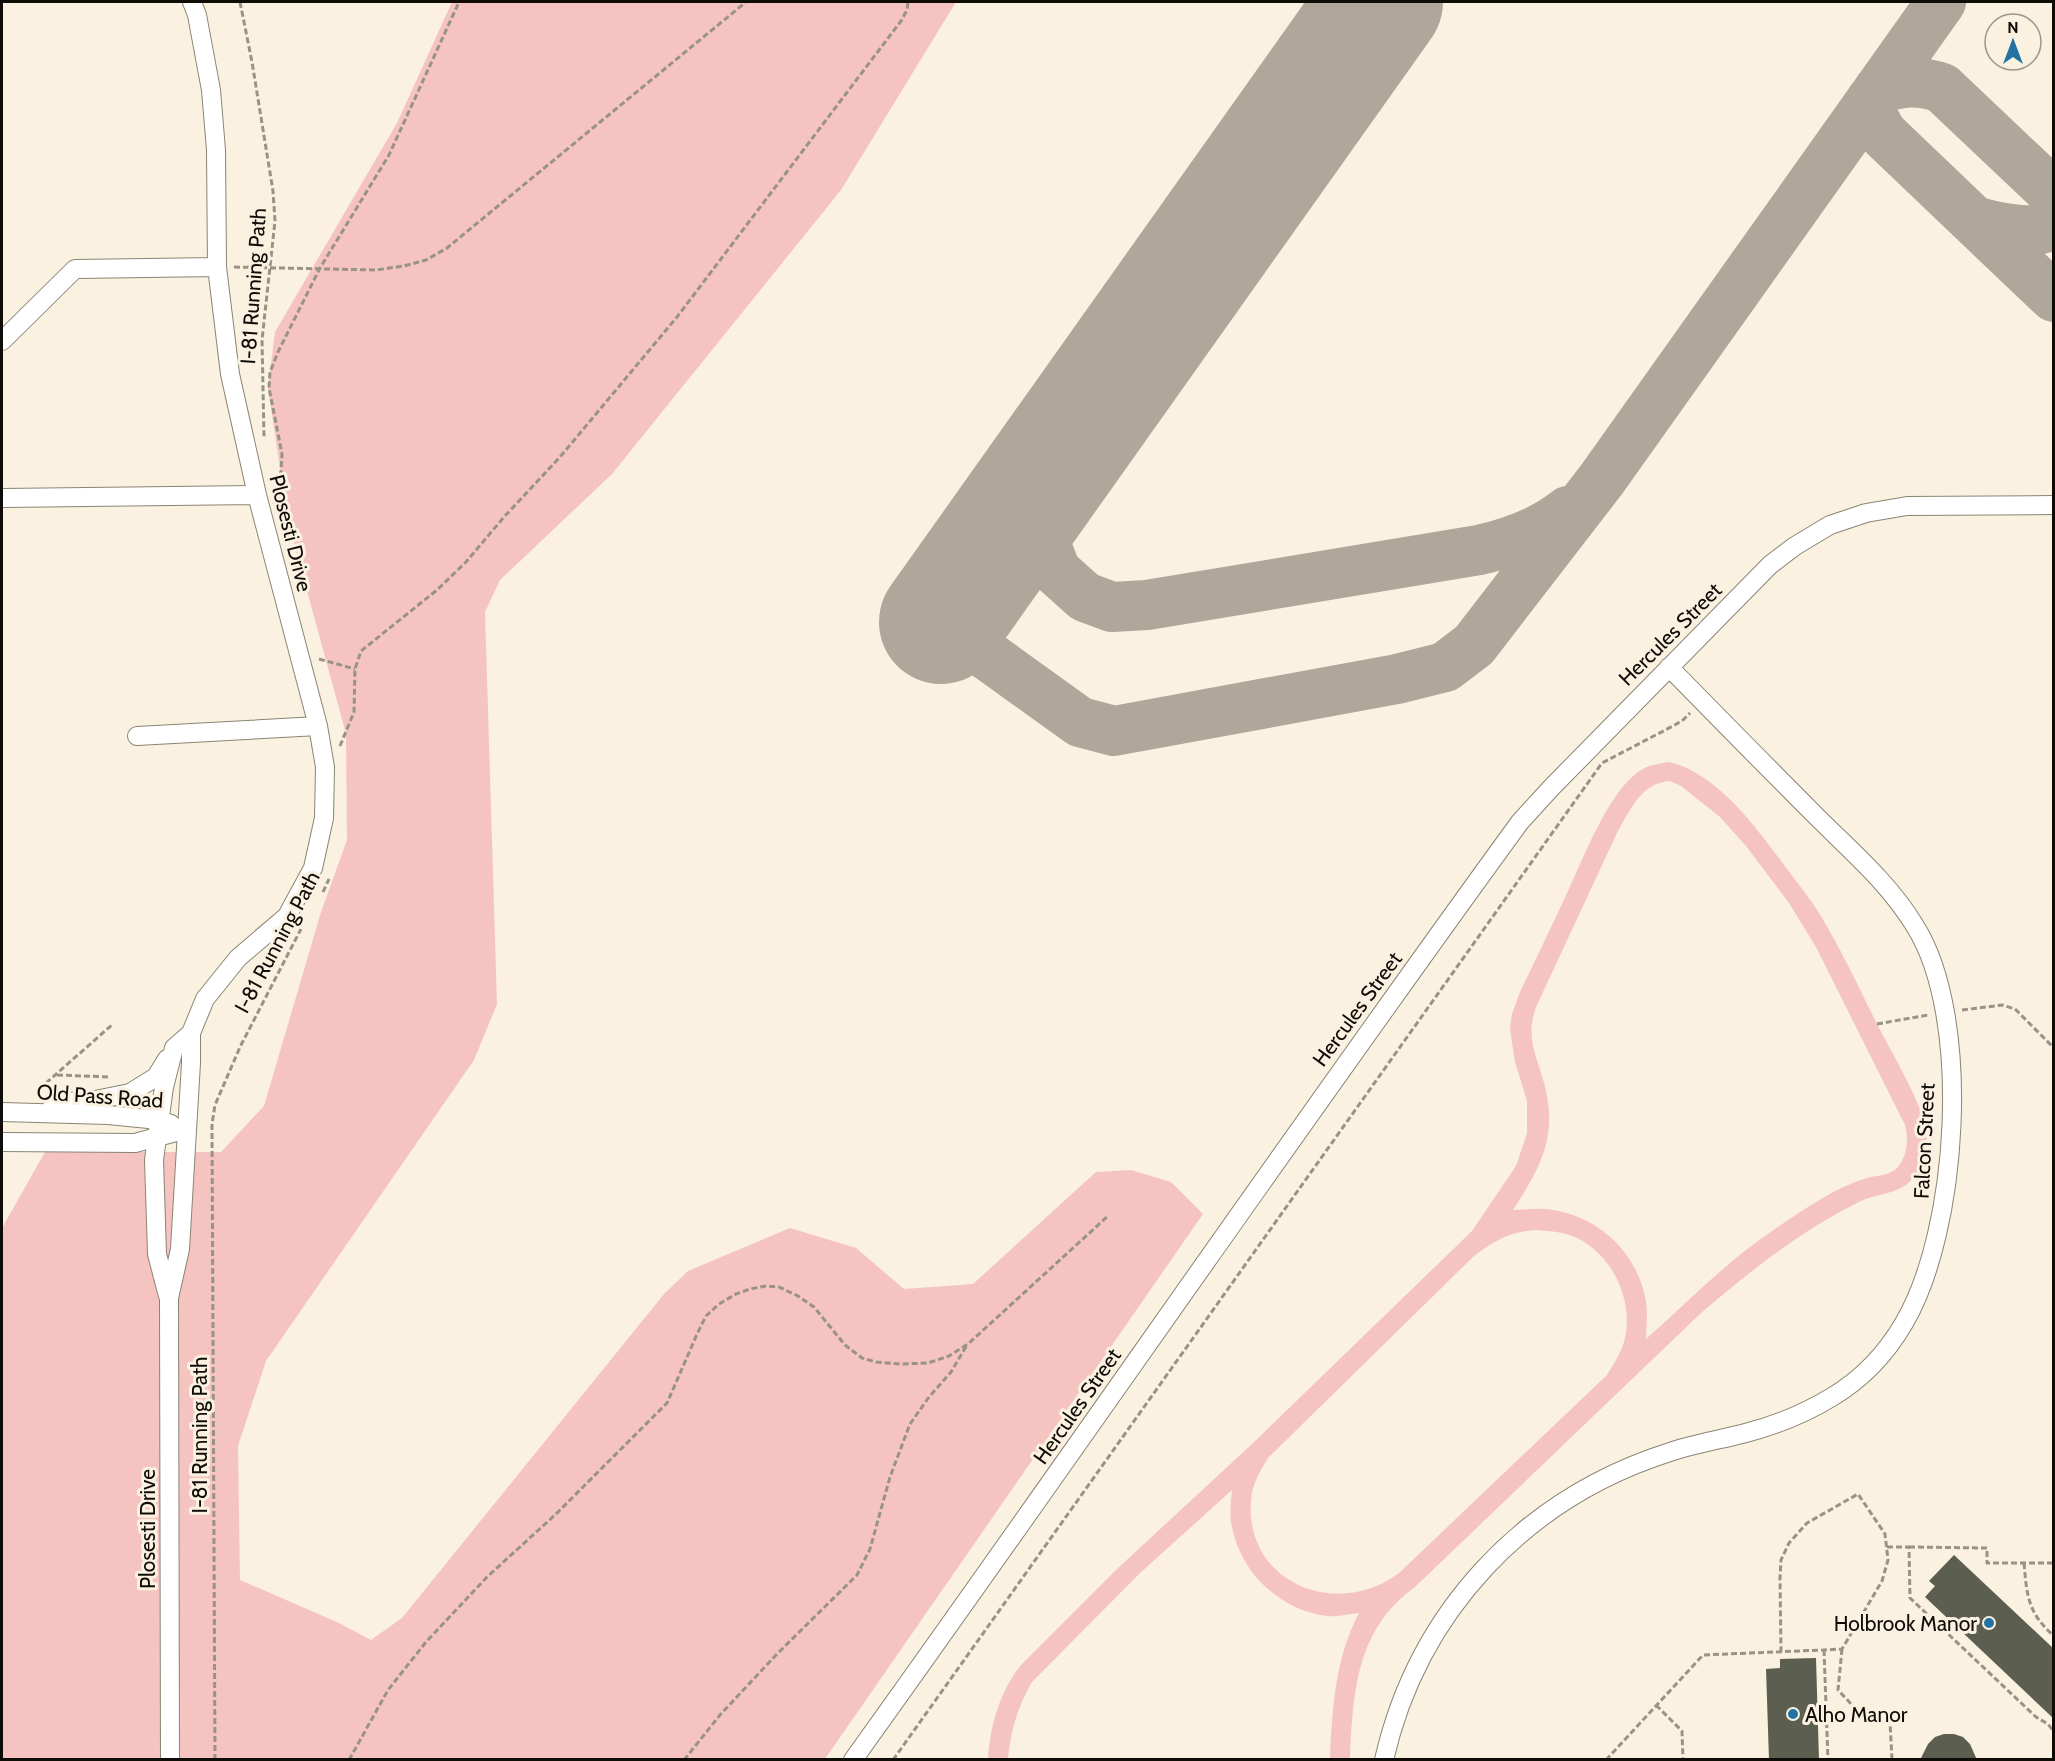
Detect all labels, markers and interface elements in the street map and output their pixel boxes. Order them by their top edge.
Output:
north arrow [1983,12,2043,72]
text: N [2007,18,2019,37]
street label: I-81 Running Path [235,207,271,365]
street label: Plosesti Drive [264,472,318,594]
street label: Hercules Street [1613,577,1727,691]
street label: I-81 Running Path [229,867,325,1017]
street label: Hercules Street [1307,947,1407,1071]
street label: Old Pass Road [36,1079,164,1113]
street label: Falcon Street [1908,1082,1940,1200]
street label: Hercules Street [1028,1343,1126,1469]
street label: I-81 Running Path [187,1357,212,1513]
street label: Plosesti Drive [135,1469,160,1589]
place label: Holbrook Manor [1834,1611,1977,1636]
marker: Holbrook Manor [1982,1616,1996,1630]
place label: Alho Manor [1805,1702,1908,1727]
marker: Alho Manor [1786,1707,1800,1721]

